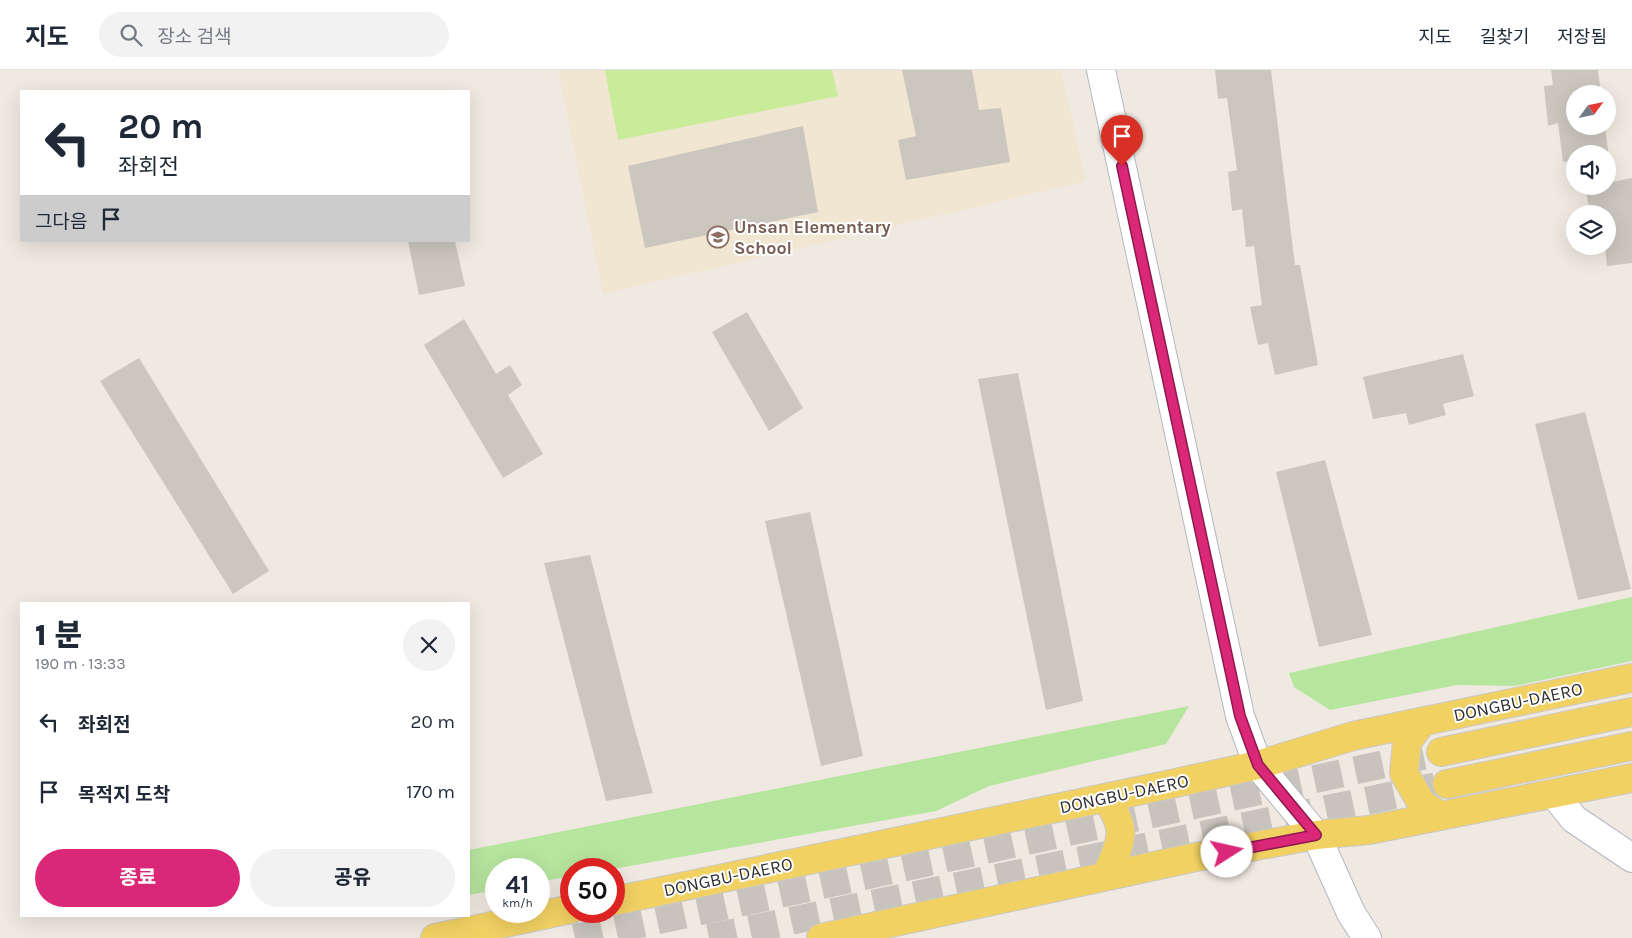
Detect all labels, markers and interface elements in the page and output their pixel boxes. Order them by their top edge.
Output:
search box [99,12,449,57]
icon: search [117,21,145,49]
text: 지도 [25,23,69,51]
text: 장소 검색 [157,26,232,48]
text: 지도 [1419,26,1452,48]
text: 길찾기 [1480,26,1529,48]
text: 저장됨 [1557,26,1607,48]
north arrow [1566,85,1616,135]
map controls [1566,85,1616,255]
text: 20 m [118,106,203,147]
icon: left [35,110,100,175]
pin [1101,115,1143,166]
icon: arrive [1108,122,1136,150]
button: sound [1566,145,1616,195]
text: 좌회전 [118,154,179,180]
icon: arrive [97,205,125,233]
button: layers [1566,205,1616,255]
text: 그다음 [35,211,87,233]
place label: Unsan Elementary School [734,216,891,259]
school or university icon: Unsan Elementary School [706,225,730,249]
text: 1 분 [35,617,82,653]
button: close [403,619,455,671]
text: 190 m · 13:33 [35,654,126,673]
street label: DONGBU-DAERO [1451,678,1585,726]
icon: left [35,708,63,736]
text: 20 m [410,711,455,733]
text: 좌회전 [78,714,130,736]
street label: DONGBU-DAERO [1057,770,1191,818]
icon: arrive [35,778,63,806]
text: 170 m [406,781,455,803]
text: 목적지 도착 [78,784,170,806]
position arrow [1200,825,1252,877]
button: 종료 [35,849,240,907]
button: 공유 [250,849,455,907]
street label: DONGBU-DAERO [661,853,795,901]
speed limit sign: 50 [560,858,625,923]
text: 41 [506,870,529,899]
text: km/h [502,896,533,910]

